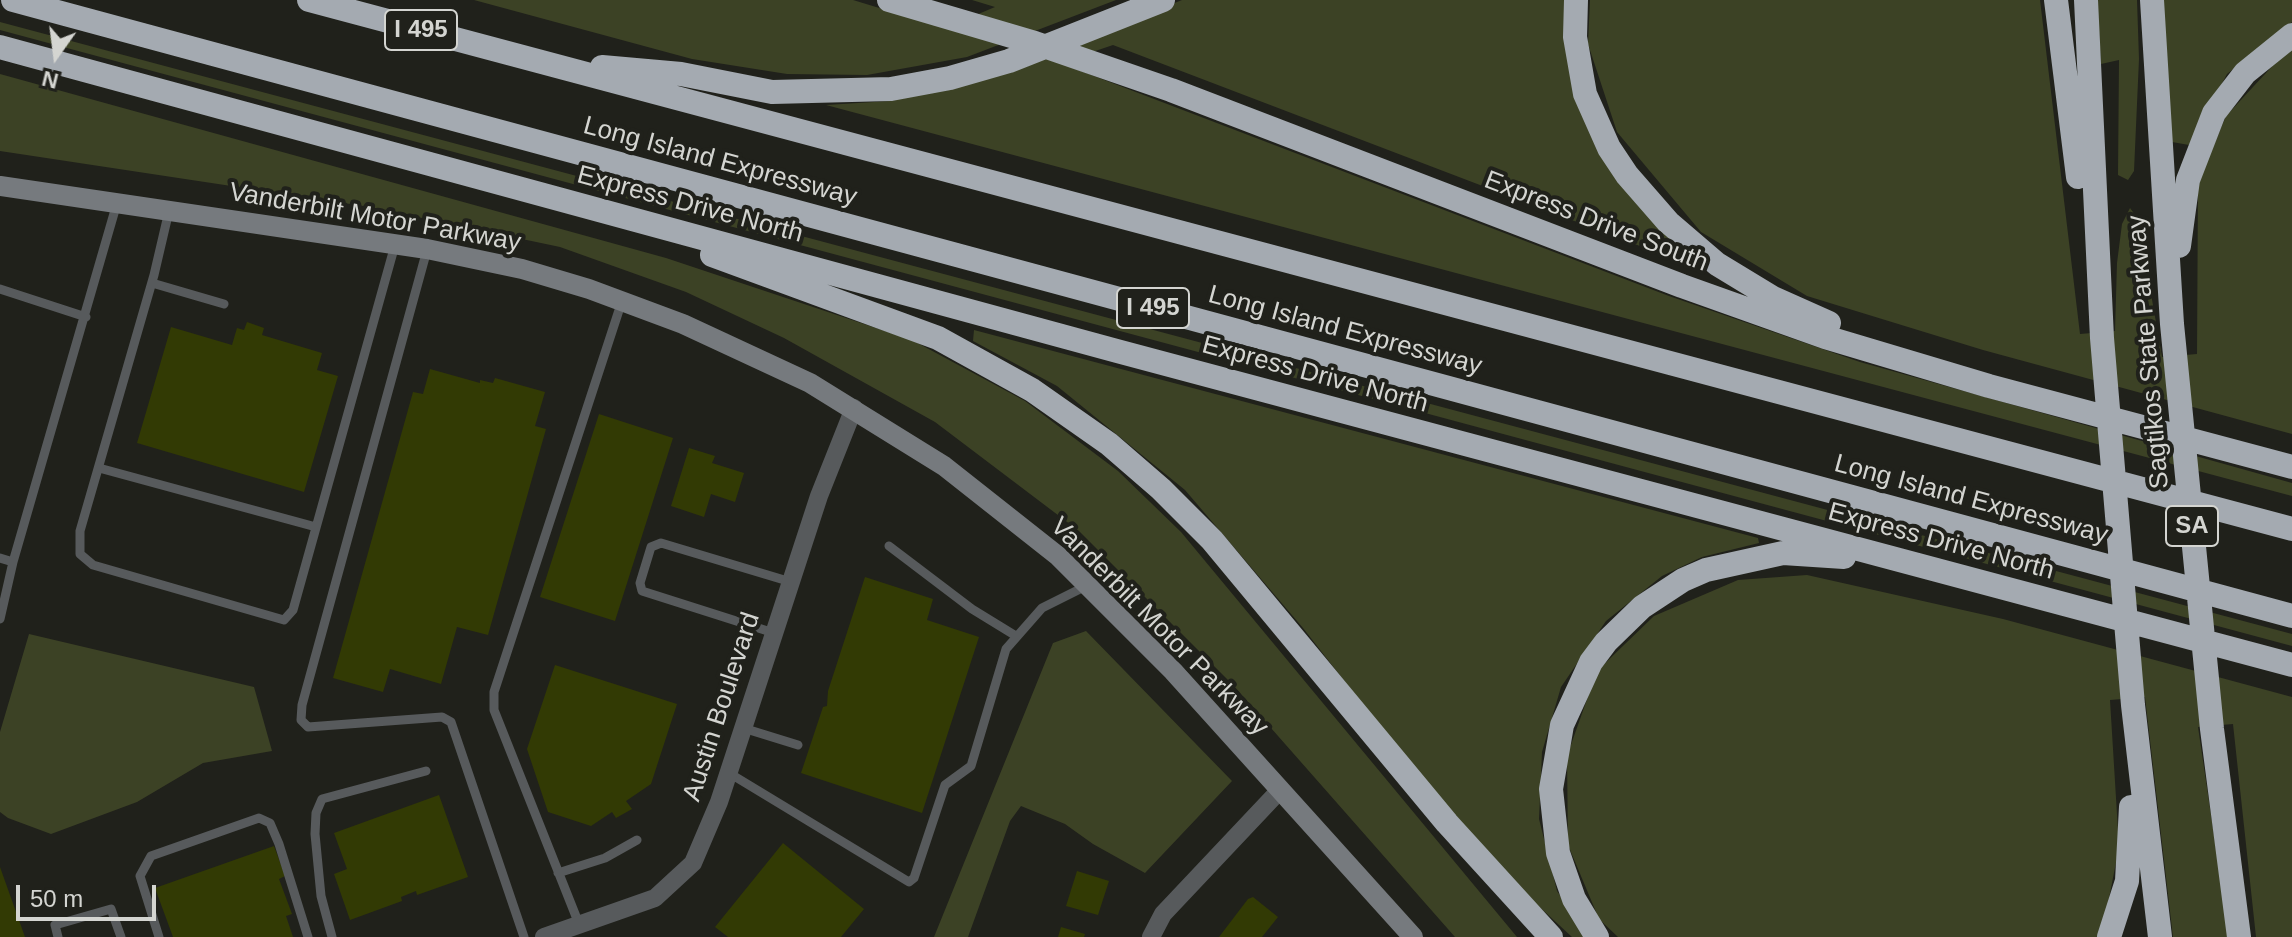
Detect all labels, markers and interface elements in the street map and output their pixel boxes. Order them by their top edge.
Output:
road number: I 495 [385,10,457,50]
north arrow [16,16,96,96]
text: N [39,66,61,94]
street label: Long Island Expressway [580,110,860,214]
street label: Express Drive North [574,160,806,250]
street label: Express Drive South [1480,165,1712,279]
street label: Vanderbilt Motor Parkway [227,177,523,259]
street label: Sagtikos State Parkway [2121,214,2177,490]
street label: Long Island Expressway [1205,279,1485,383]
road number: I 495 [1117,288,1189,328]
street label: Express Drive North [1199,330,1431,420]
street label: Long Island Expressway [1831,448,2111,552]
street label: Express Drive North [1825,497,2057,587]
road number: SA [2166,506,2218,546]
street label: Vanderbilt Motor Parkway [1043,511,1275,743]
street label: Austin Boulevard [677,609,767,805]
scale bar [20,869,160,919]
text: 50 m [30,885,83,912]

